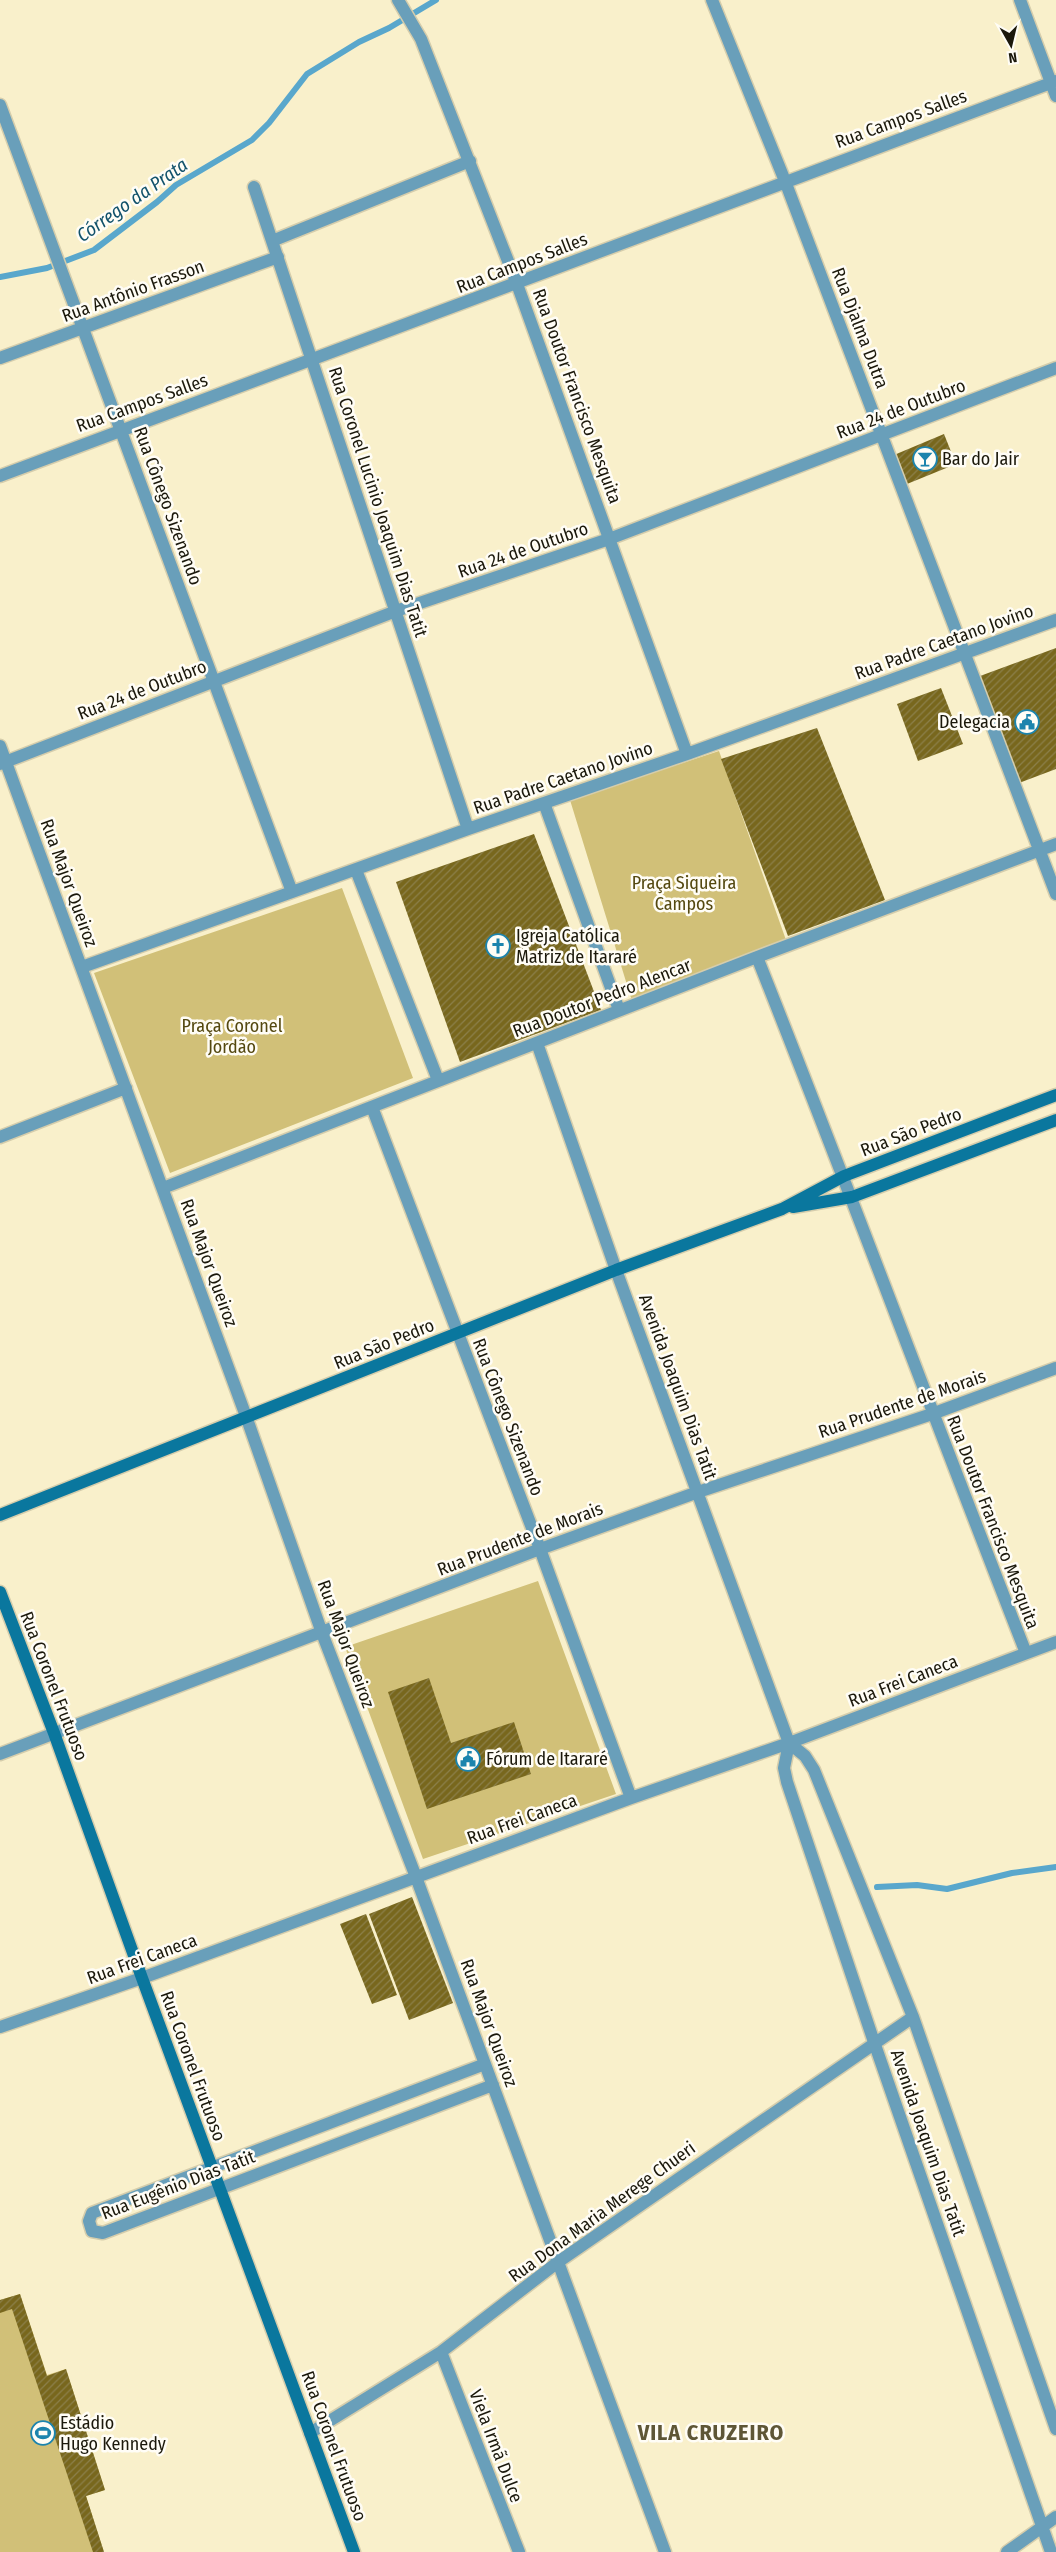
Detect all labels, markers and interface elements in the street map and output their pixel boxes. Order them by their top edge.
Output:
north arrow [986,20,1036,70]
text: N [1007,48,1018,66]
street label: Rua Campos Salles [832,85,970,153]
water label: Córrego da Prata [72,153,192,247]
street label: Rua Campos Salles [453,228,591,298]
street label: Rua Antônio Frasson [59,255,207,327]
street label: Rua Djalma Dutra [827,264,893,392]
street label: Rua Doutor Francisco Mesquita [528,286,626,507]
street label: Rua Coronel Lucinio Joaquim Dias Tatit [324,364,432,640]
street label: Rua Campos Salles [73,369,211,437]
street label: Rua 24 de Outubro [833,374,969,444]
street label: Rua Cônego Sizenando [129,424,207,588]
bar icon: Bar do Jair [912,446,938,472]
place label: Bar do Jair [942,448,1020,470]
street label: Rua 24 de Outubro [455,517,591,583]
street label: Rua Padre Caetano Jovino [852,599,1036,685]
street label: Rua 24 de Outubro [74,655,210,725]
public building icon: Delegacia [1014,709,1040,735]
place label: Delegacia [939,711,1010,733]
street label: Rua Padre Caetano Jovino [470,737,656,819]
street label: Rua Major Queiroz [36,816,102,950]
park label: Praça Siqueira Campos [632,872,737,915]
place label: Igreja Católica Matriz de Itararé [516,925,637,968]
church icon: Igreja Católica Matriz de Itararé [485,933,511,959]
street label: Rua Doutor Pedro Alencar [510,954,695,1042]
park label: Praça Coronel Jordão [182,1015,283,1058]
street label: Rua São Pedro [857,1103,965,1161]
street label: Rua Major Queiroz [176,1196,242,1330]
street label: Avenida Joaquim Dias Tatit [634,1291,722,1483]
street label: Rua São Pedro [331,1314,437,1374]
street label: Rua Cônego Sizenando [468,1335,548,1499]
street label: Rua Prudente de Morais [815,1365,989,1443]
street label: Rua Doutor Francisco Mesquita [942,1412,1044,1632]
street label: Rua Prudente de Morais [434,1497,606,1581]
street label: Rua Major Queiroz [313,1577,379,1711]
street label: Rua Coronel Frutuoso [15,1608,93,1764]
street label: Rua Frei Caneca [845,1650,961,1712]
public building icon: Fórum de Itararé [455,1746,481,1772]
place label: Fórum de Itararé [486,1748,608,1770]
street label: Rua Frei Caneca [464,1789,580,1849]
street label: Rua Frei Caneca [84,1929,200,1989]
street label: Rua Major Queiroz [456,1956,522,2090]
street label: Rua Coronel Frutuoso [156,1988,230,2144]
street label: Avenida Joaquim Dias Tatit [886,2047,970,2239]
street label: Rua Dona Maria Merege Chueri [504,2137,700,2287]
street label: Rua Eugênio Dias Tatit [98,2146,258,2224]
street label: Rua Coronel Frutuoso [297,2368,371,2524]
street label: Viela Irmã Dulce [464,2387,528,2506]
place label: Estádio Hugo Kennedy [60,2412,166,2455]
district label: VILA CRUZEIRO [637,2419,784,2446]
sports icon: Estádio Hugo Kennedy [30,2420,56,2446]

